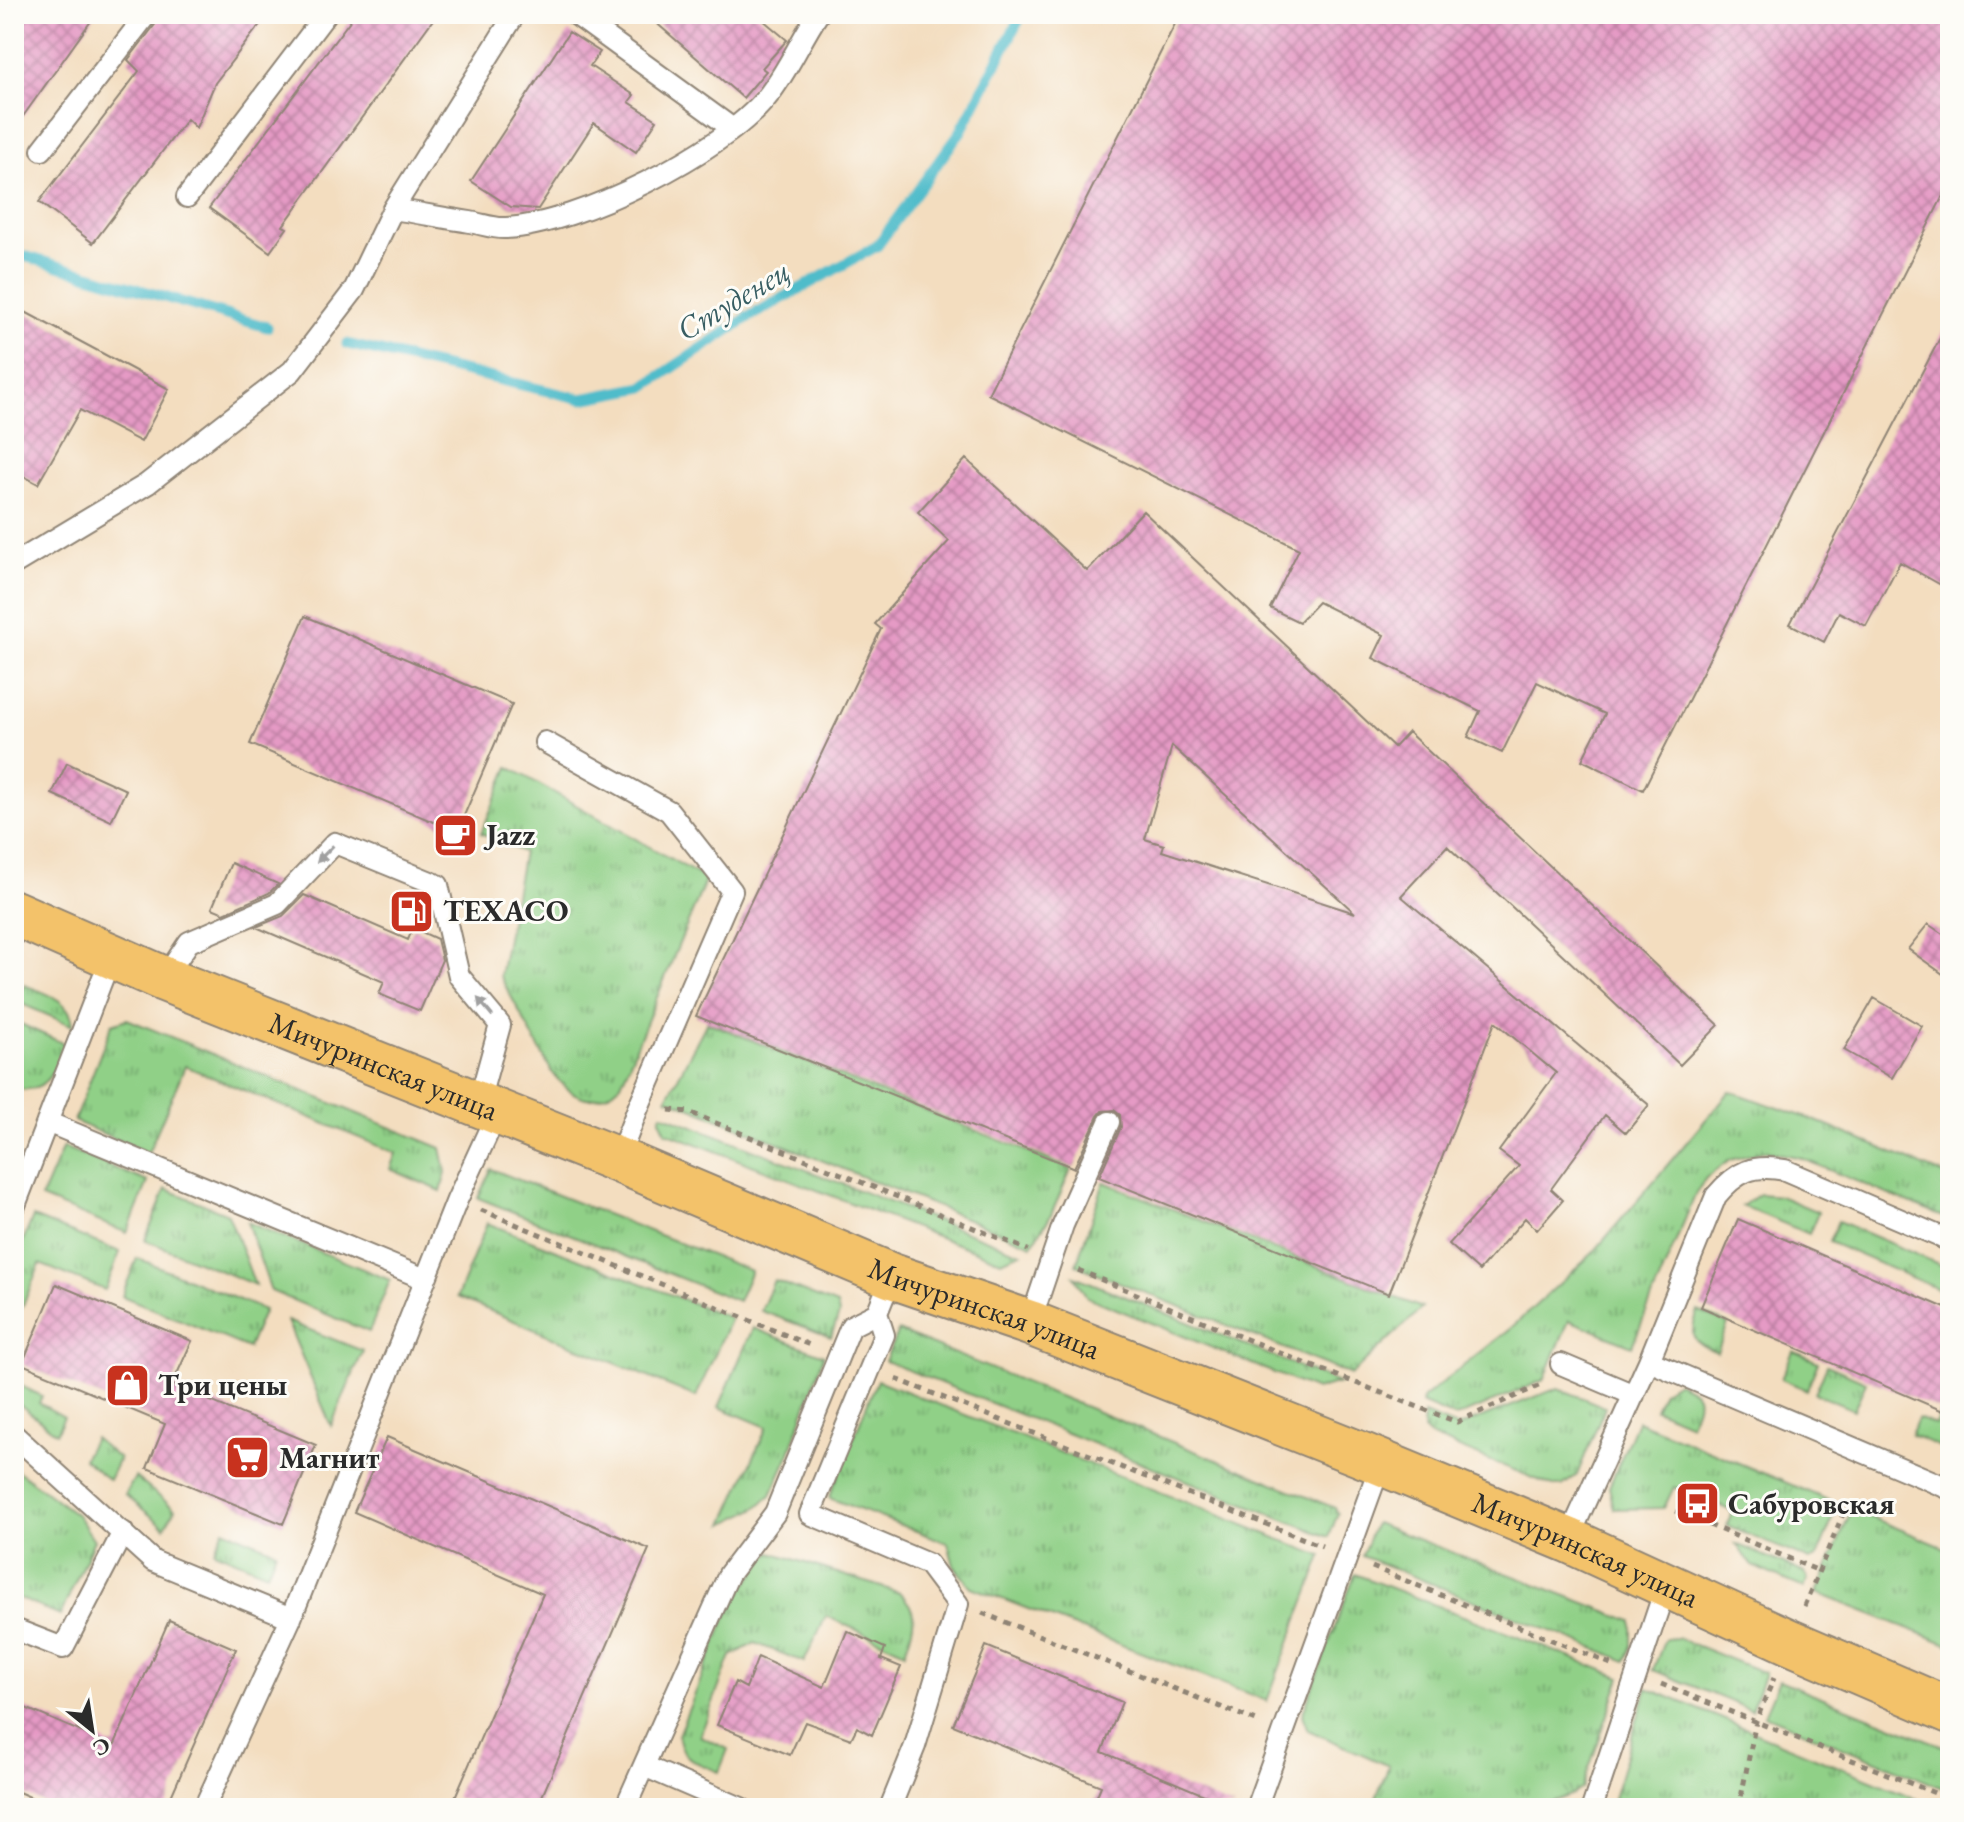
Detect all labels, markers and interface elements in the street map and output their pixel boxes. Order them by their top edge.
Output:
water label: Студенец [669,250,797,350]
cafe icon: Jazz [431,811,479,859]
place label: Jazz [483,815,535,854]
one-way arrow [316,844,334,863]
fuel station icon: ТЕХАСО [388,887,436,935]
place label: ТЕХАСО [443,891,569,930]
one-way arrow [477,998,494,1018]
street label: Мичуринская улица [263,1003,504,1129]
street label: Мичуринская улица [862,1248,1106,1368]
shop icon: Три цены [103,1361,151,1409]
place label: Три цены [158,1365,287,1404]
supermarket icon: Магнит [224,1434,272,1482]
place label: Магнит [279,1438,380,1477]
bus stop icon: Сабуровская [1673,1480,1721,1528]
street label: Мичуринская улица [1467,1483,1705,1616]
place label: Сабуровская [1728,1484,1895,1523]
north arrow [52,1690,132,1770]
text: С [88,1730,116,1763]

